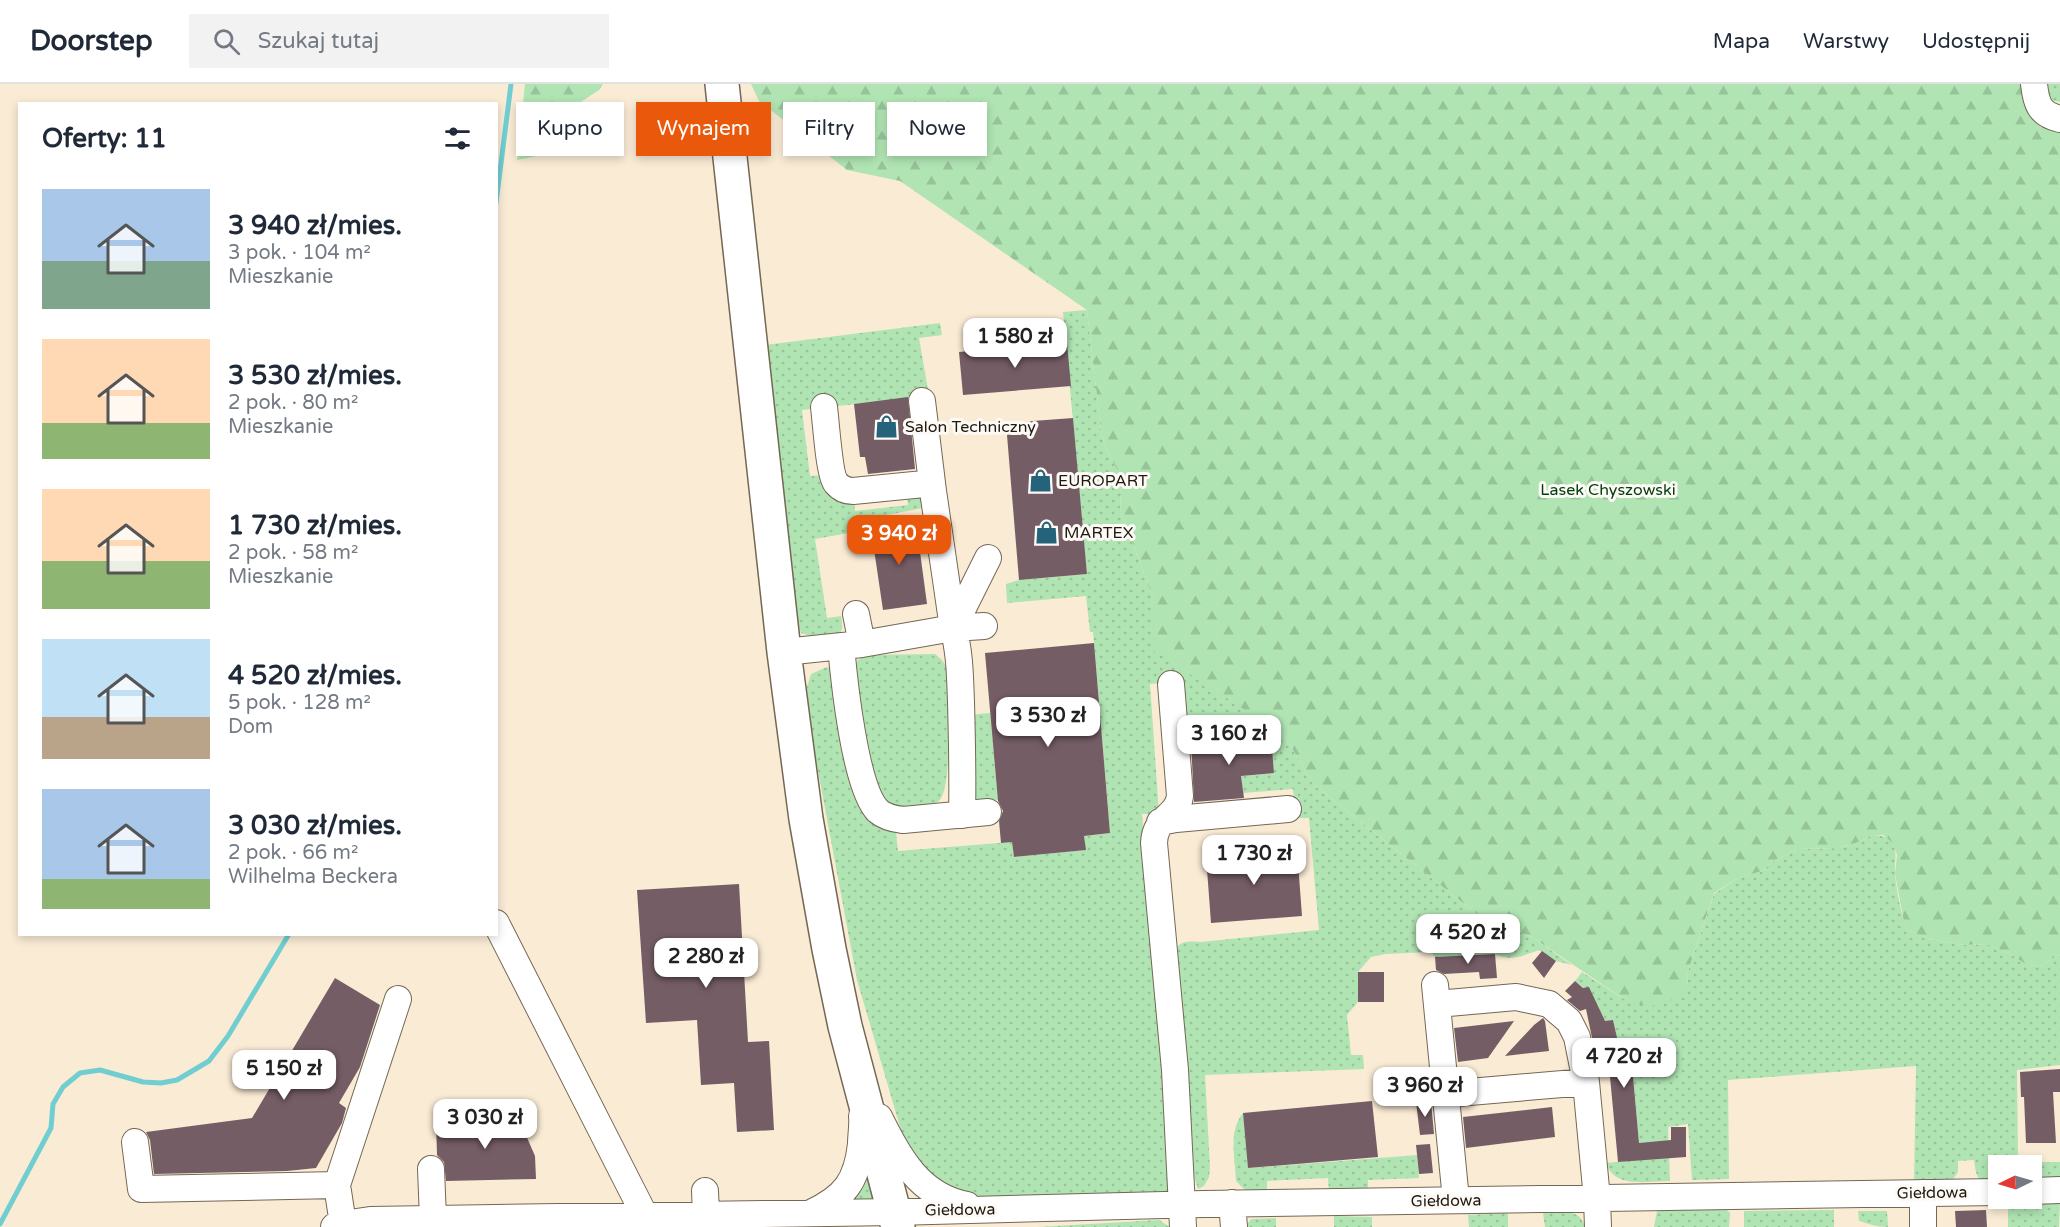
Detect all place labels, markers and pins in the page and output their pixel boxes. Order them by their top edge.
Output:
pin: 1 580 zł [953,318,1077,369]
shop icon: Salon Techniczny [874,414,900,440]
place label: Salon Techniczny [905,417,1036,437]
shop icon: EUROPART [1027,468,1053,494]
place label: EUROPART [1058,471,1148,491]
pin: 3 940 zł [837,515,961,566]
shop icon: MARTEX [1033,520,1059,546]
place label: MARTEX [1064,523,1134,543]
pin: 3 530 zł [986,697,1110,748]
pin: 3 160 zł [1167,715,1291,766]
pin: 1 730 zł [1192,835,1316,886]
pin: 4 520 zł [1406,914,1530,965]
pin: 2 280 zł [644,938,768,989]
pin: 4 720 zł [1562,1038,1686,1089]
pin: 5 150 zł [222,1050,346,1101]
pin: 3 960 zł [1363,1067,1487,1118]
pin: 3 030 zł [423,1099,547,1150]

